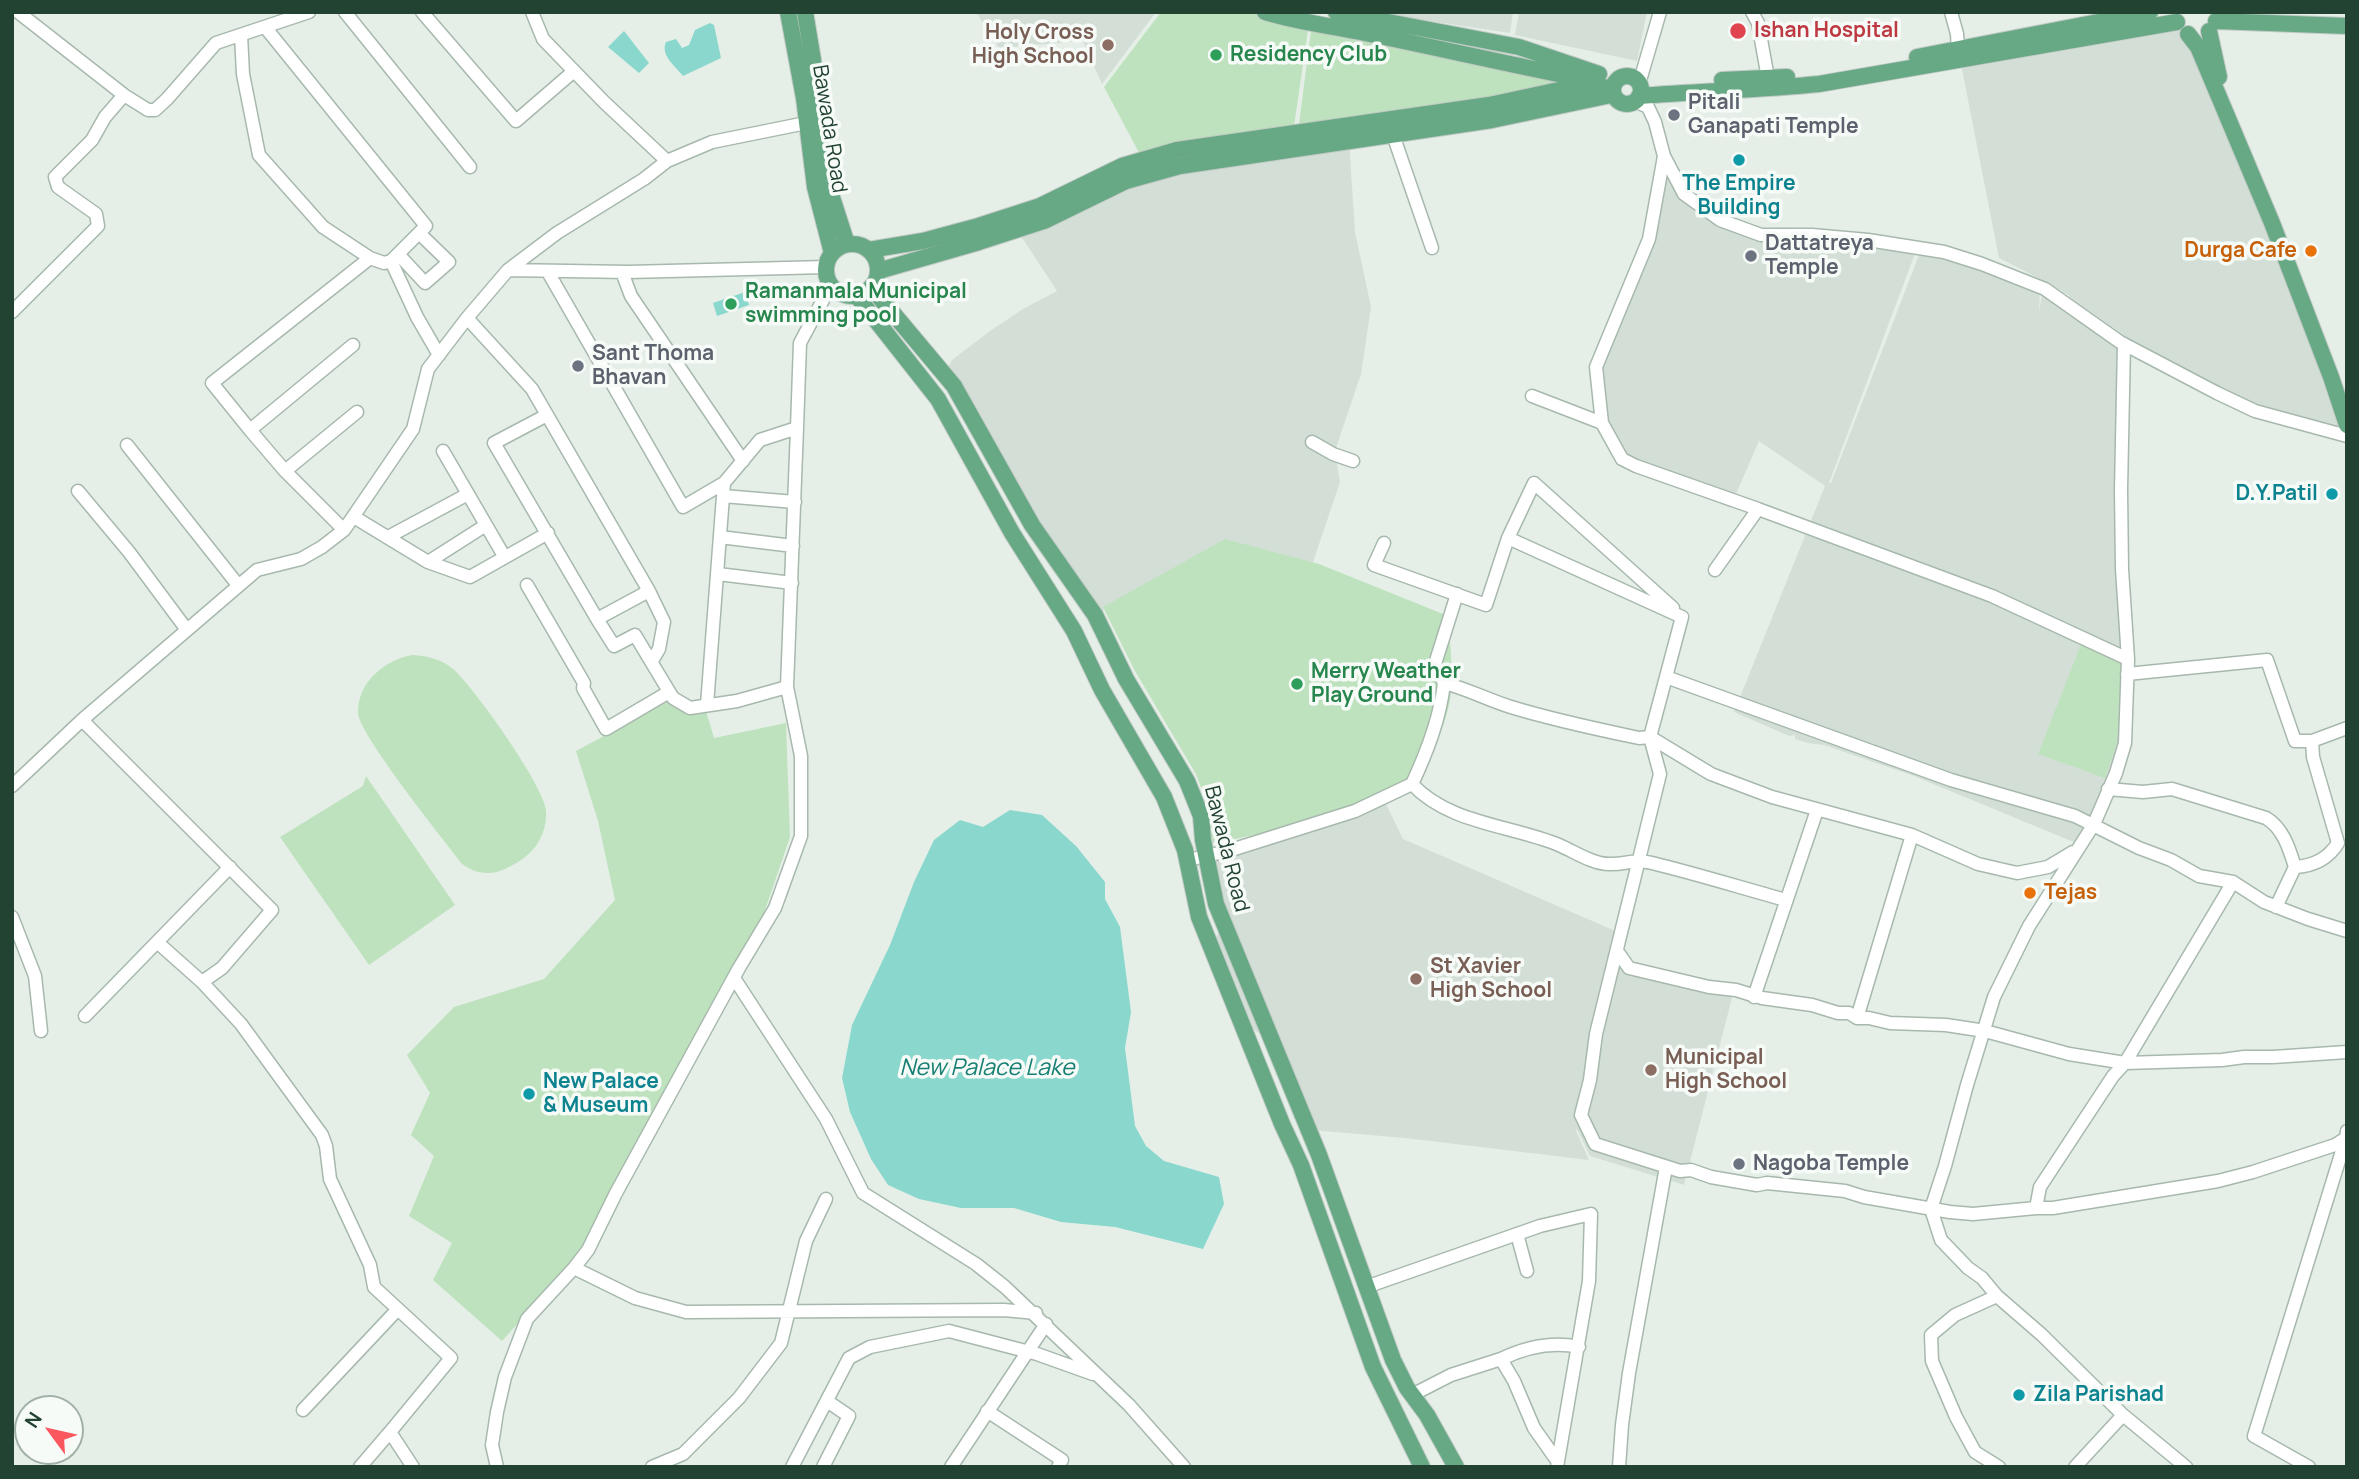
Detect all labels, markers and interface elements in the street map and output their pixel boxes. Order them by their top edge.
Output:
place label: Ishan Hospital [1754,18,1899,44]
place label: Holy Cross High School [972,20,1094,70]
marker: Ishan Hospital [1728,21,1748,41]
marker: Holy Cross High School [1100,37,1116,53]
place label: Residency Club [1230,42,1387,68]
marker: Residency Club [1208,47,1224,63]
street label: Bawada Road [806,63,852,195]
place label: Pitali Ganapati Temple [1688,90,1859,140]
marker: Pitali Ganapati Temple [1666,107,1682,123]
marker: The Empire Building [1731,152,1747,168]
place label: The Empire Building [1682,171,1796,221]
place label: Dattatreya Temple [1765,231,1874,281]
place label: Durga Cafe [2184,238,2297,264]
marker: Durga Cafe [2303,243,2319,259]
marker: Dattatreya Temple [1743,248,1759,264]
place label: Ramanmala Municipal swimming pool [745,279,967,329]
marker: Ramanmala Municipal swimming pool [723,296,739,312]
place label: Sant Thoma Bhavan [592,341,714,391]
marker: Sant Thoma Bhavan [570,358,586,374]
place label: D.Y.Patil [2236,481,2318,507]
marker: D.Y.Patil [2324,486,2340,502]
place label: Merry Weather Play Ground [1311,659,1461,709]
marker: Merry Weather Play Ground [1289,676,1305,692]
street label: Bawada Road [1198,783,1254,915]
place label: Tejas [2044,880,2097,906]
marker: Tejas [2022,885,2038,901]
place label: St Xavier High School [1430,954,1552,1004]
marker: St Xavier High School [1408,971,1424,987]
place label: Municipal High School [1665,1045,1787,1095]
water label: New Palace Lake [900,1055,1074,1083]
marker: Municipal High School [1643,1062,1659,1078]
place label: New Palace & Museum [543,1069,659,1119]
marker: New Palace & Museum [521,1086,537,1102]
place label: Nagoba Temple [1753,1151,1909,1177]
marker: Nagoba Temple [1731,1156,1747,1172]
place label: Zila Parishad [2033,1382,2164,1408]
marker: Zila Parishad [2011,1387,2027,1403]
north arrow [14,1395,84,1465]
text: N [18,1407,48,1432]

